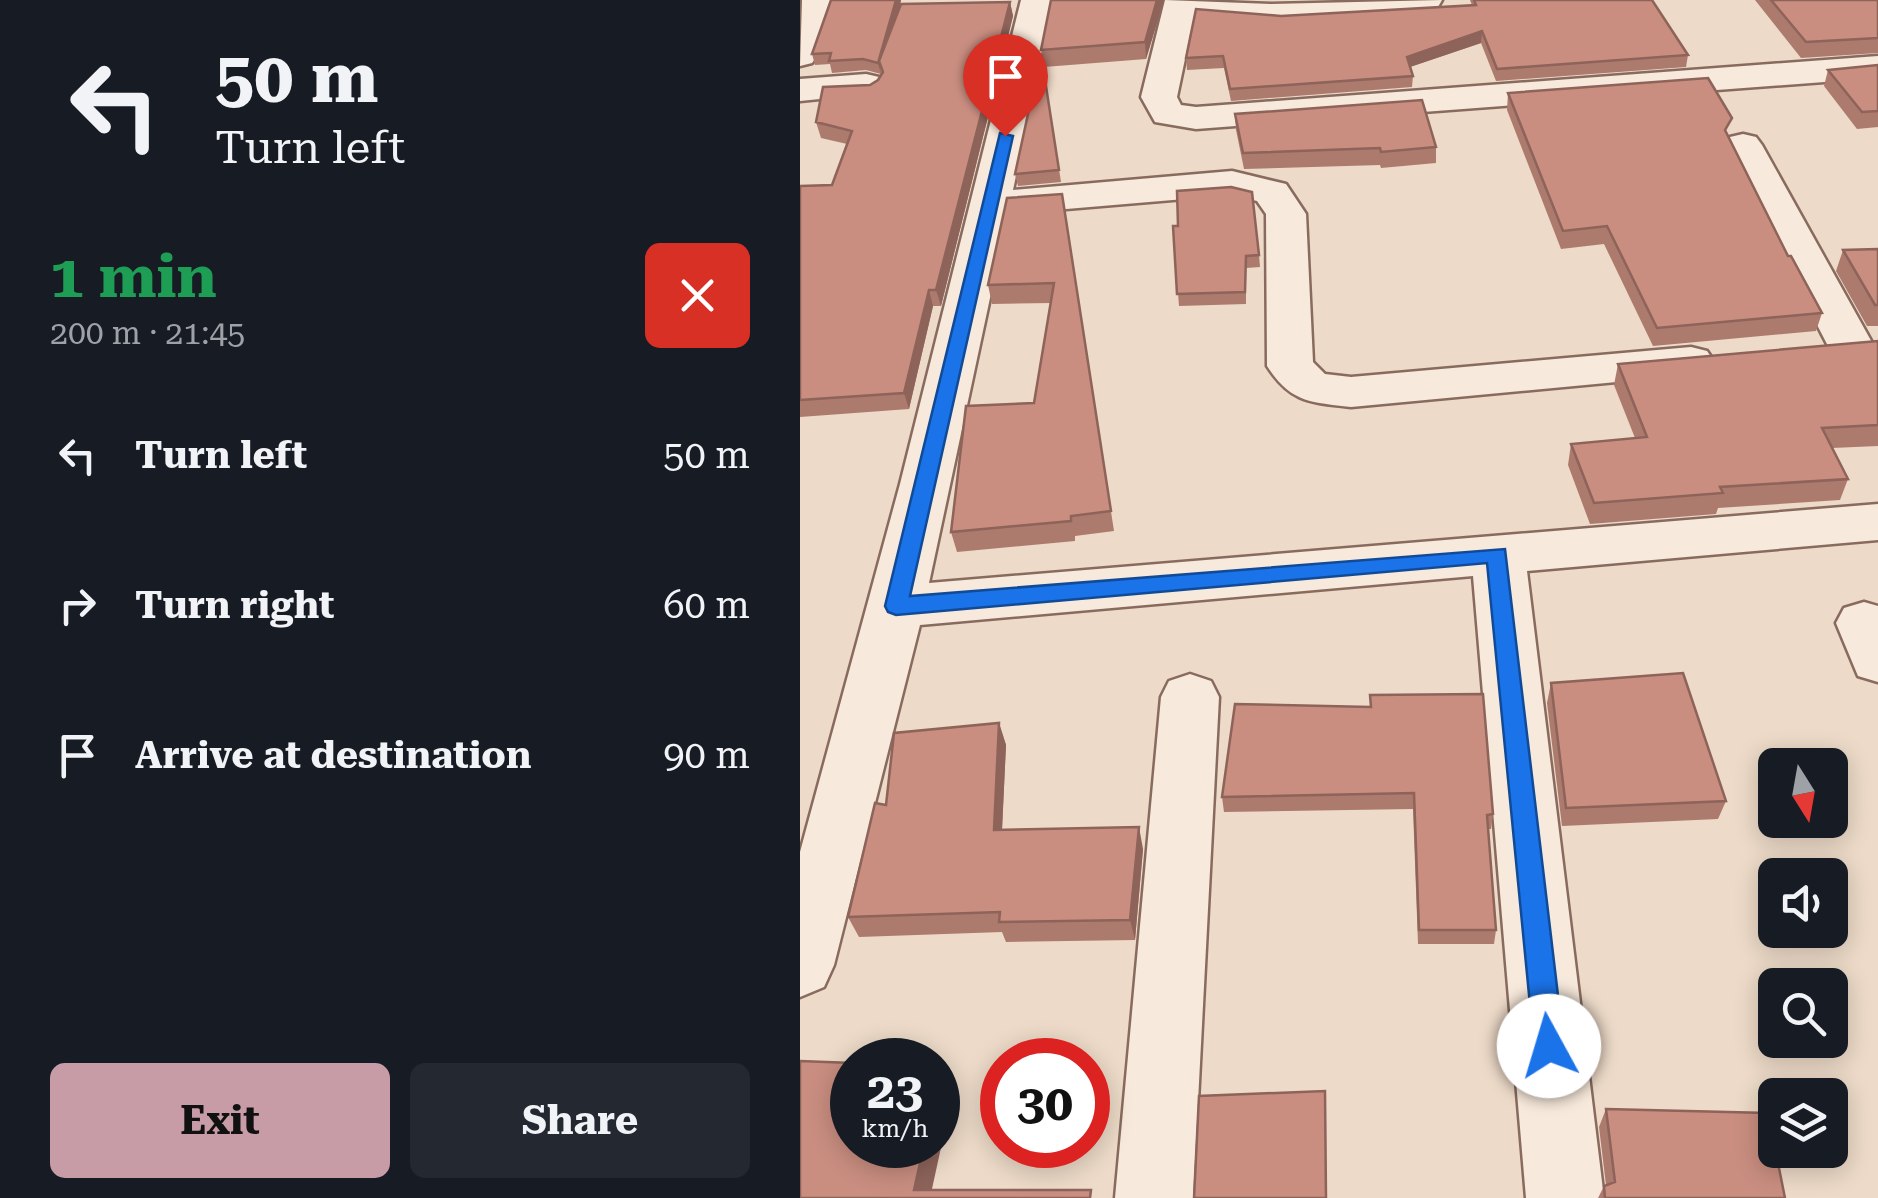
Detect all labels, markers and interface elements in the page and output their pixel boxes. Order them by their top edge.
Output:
pin [963,34,1048,137]
text: 50 m [215,37,379,119]
icon: left [50,40,180,170]
icon: arrive [978,49,1033,104]
text: Turn left [215,121,405,174]
text: 1 min [50,241,217,312]
button: close [645,243,750,348]
text: 200 m · 21:45 [50,314,245,352]
icon: left [50,428,105,483]
text: Turn left [135,433,307,477]
text: 50 m [663,433,750,477]
icon: right [50,578,105,633]
text: Turn right [135,583,334,627]
text: 60 m [663,583,750,627]
icon: arrive [50,728,105,783]
text: Arrive at destination [135,733,531,777]
text: 90 m [663,733,750,777]
north arrow [1758,748,1848,838]
map controls [1758,748,1848,1168]
button: sound [1758,858,1848,948]
button: search [1758,968,1848,1058]
position arrow [1497,994,1601,1098]
speed limit sign: 30 [980,1038,1110,1168]
text: 23 [867,1062,923,1120]
button: Exit [50,1063,390,1178]
button: Share [410,1063,750,1178]
button: layers [1758,1078,1848,1168]
text: km/h [862,1114,928,1143]

